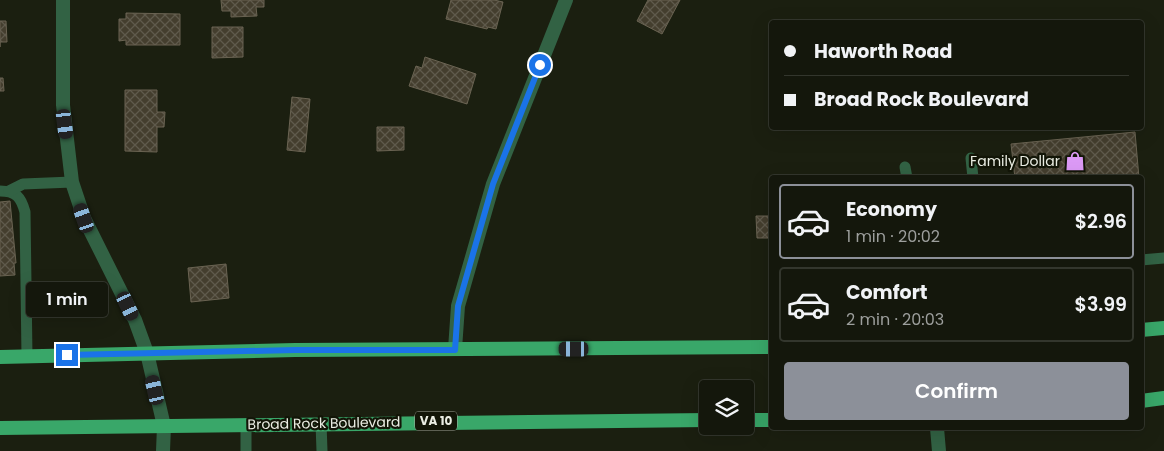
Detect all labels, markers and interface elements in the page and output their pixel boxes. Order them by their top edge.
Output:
text: Haworth Road [814,38,952,65]
route start [529,54,551,76]
text: Broad Rock Boulevard [814,86,1029,113]
car [55,108,74,140]
shop icon: Family Dollar [1064,150,1086,172]
place label: Family Dollar [970,151,1060,171]
text: Economy [846,196,937,223]
icon: car [786,199,831,244]
car [72,201,95,235]
text: $2.96 [1075,208,1127,235]
text: 1 min · 20:02 [846,225,940,248]
text: Comfort [846,279,928,306]
callout: 1 min [26,282,108,318]
icon: car [786,282,831,327]
text: 1 min [46,288,88,311]
car [114,289,141,323]
text: $3.99 [1074,291,1127,318]
text: 2 min · 20:03 [846,308,944,331]
car [559,342,589,357]
route end [56,344,78,366]
button: Confirm [784,362,1129,420]
car [144,374,165,406]
map controls [699,380,754,435]
button: layers [699,380,754,435]
street label: Broad Rock Boulevard [247,412,401,434]
road number: VA 10 [415,412,457,431]

